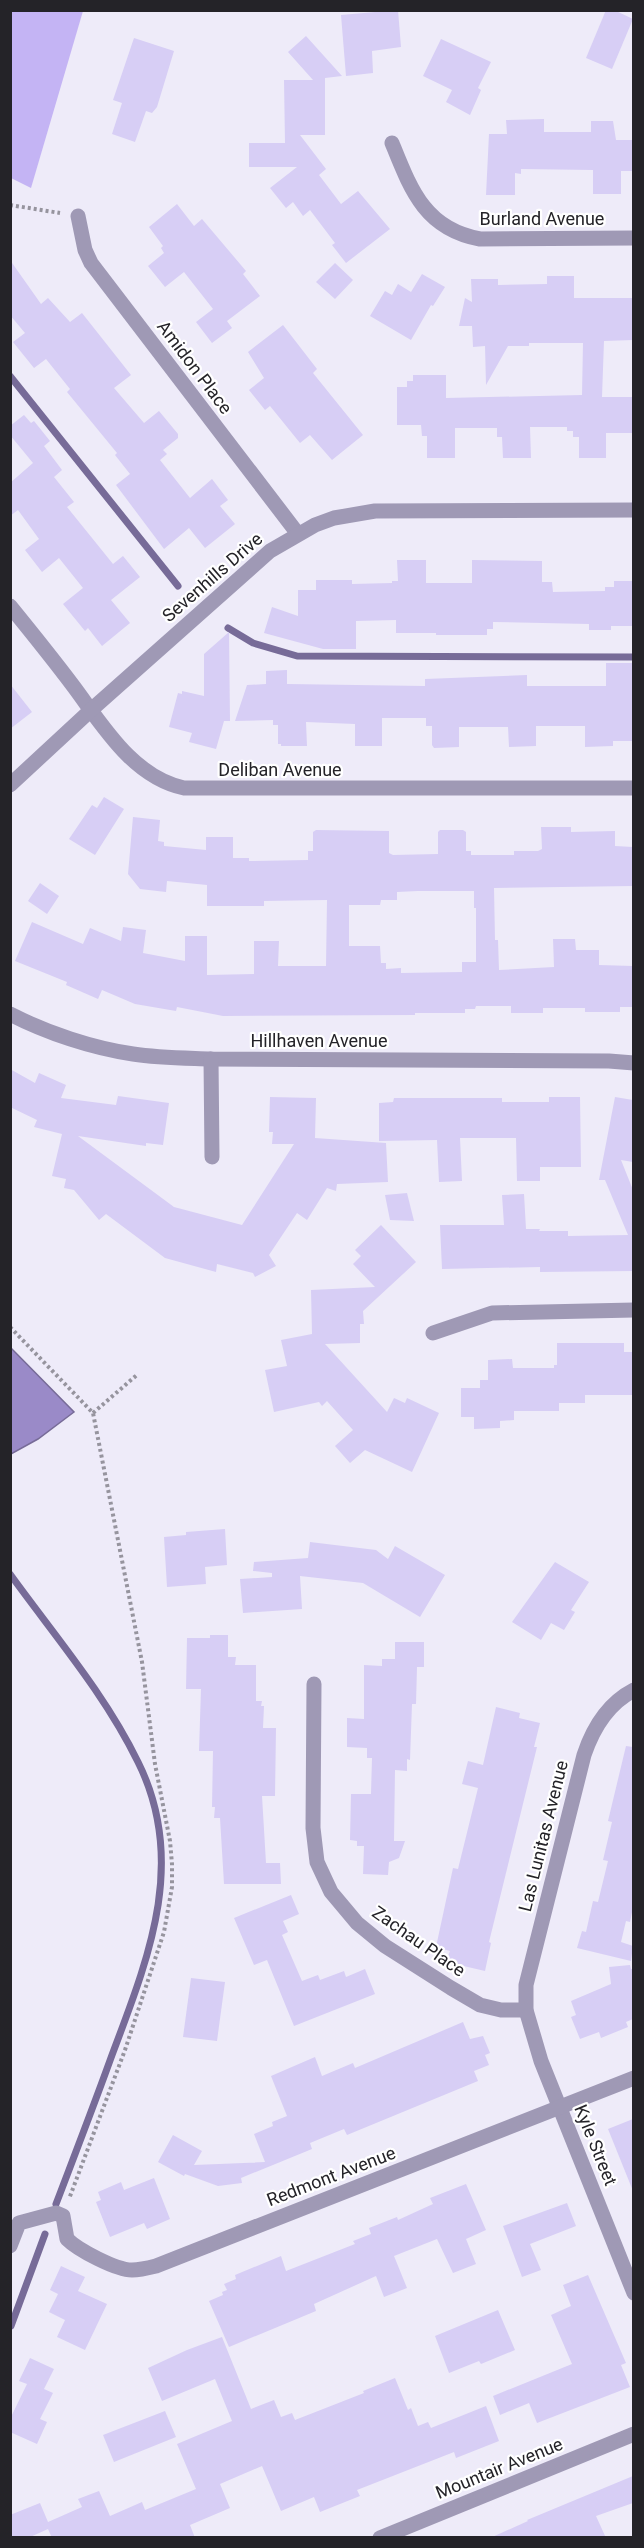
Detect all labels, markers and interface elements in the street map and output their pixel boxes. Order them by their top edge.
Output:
street label: Burland Avenue [480,208,604,229]
street label: Amidon Place [153,316,237,418]
street label: Sevenhills Drive [158,528,266,626]
street label: Deliban Avenue [218,759,342,780]
street label: Hillhaven Avenue [251,1030,387,1051]
street label: Las Lunitas Avenue [514,1758,572,1914]
street label: Zachau Place [369,1901,469,1981]
street label: Kyle Street [570,2102,622,2189]
street label: Redmont Avenue [264,2142,398,2210]
street label: Mountair Avenue [432,2433,566,2503]

